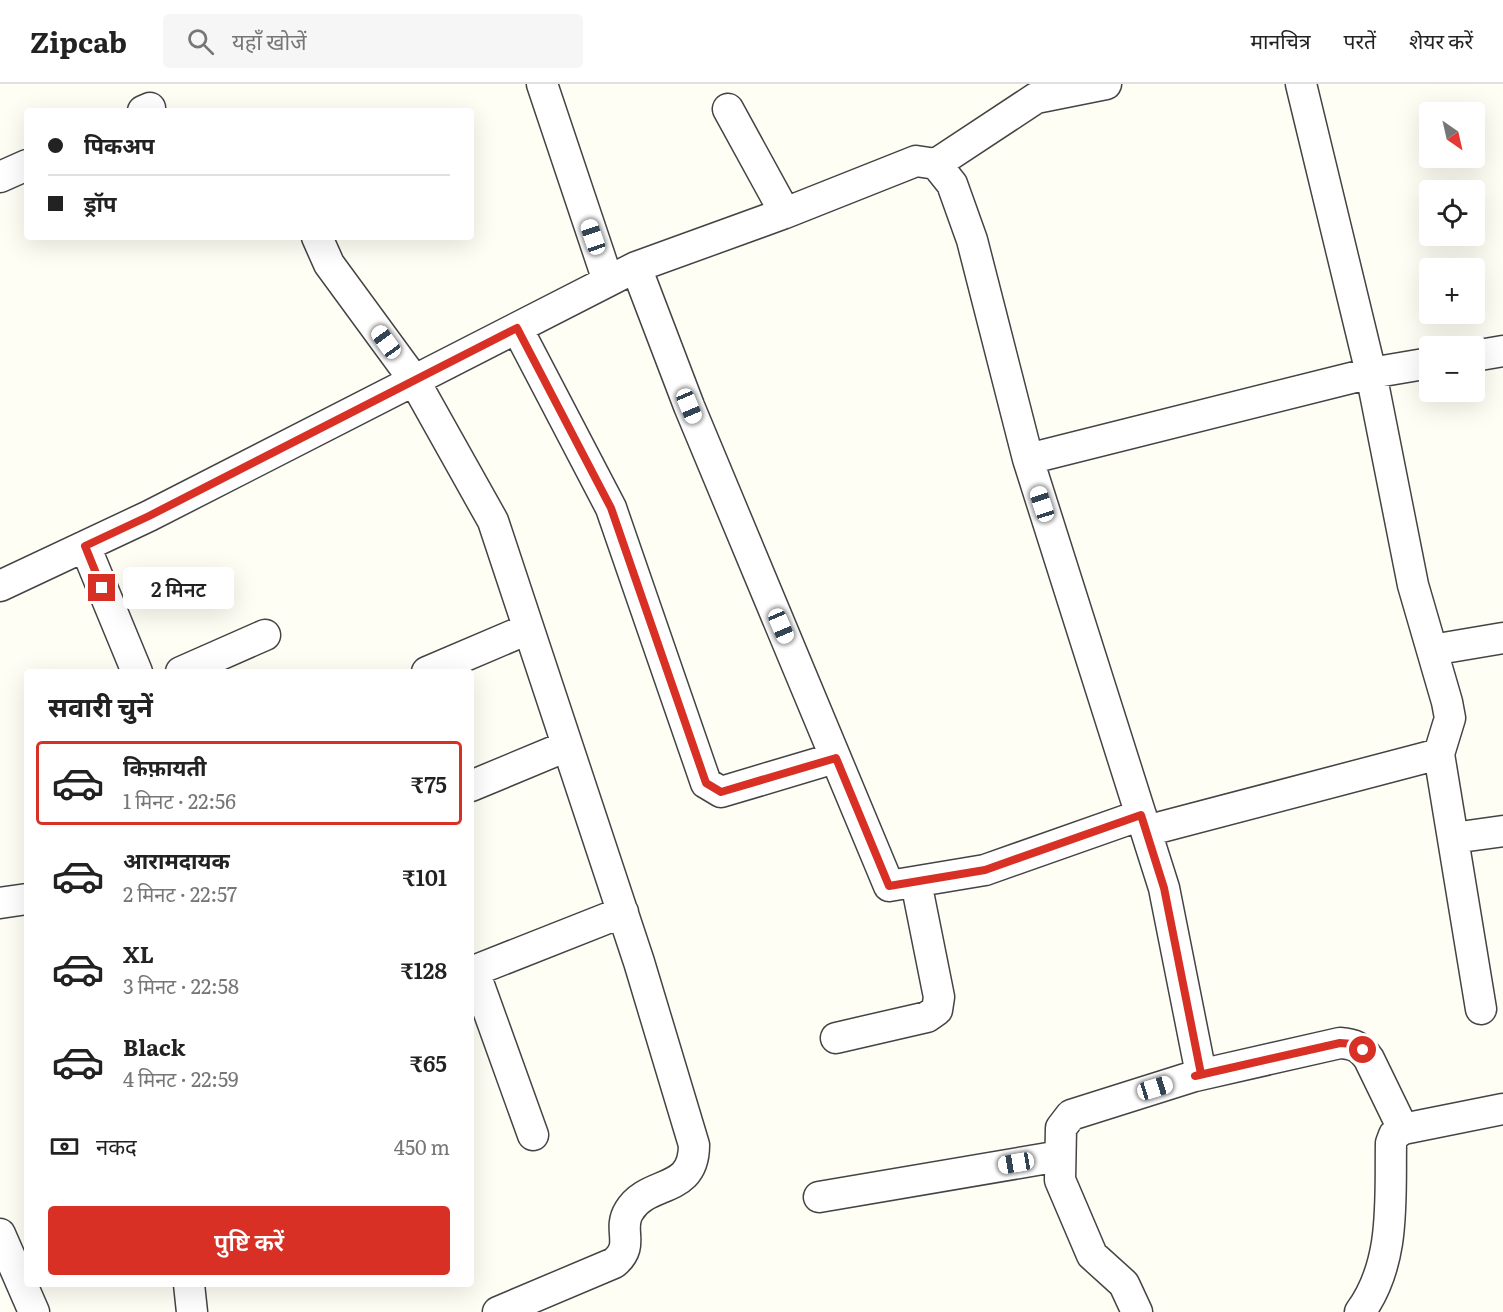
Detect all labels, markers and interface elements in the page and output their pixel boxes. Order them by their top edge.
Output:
search box [163,14,583,68]
text: Zipcab [30,20,127,62]
text: यहाँ खोजें [232,24,306,57]
text: मानचित्र [1251,24,1311,55]
text: परतें [1344,24,1376,55]
text: शेयर करें [1409,24,1473,55]
icon: search [184,25,217,58]
north arrow [1419,102,1485,168]
map controls [1419,102,1485,402]
text: पिकअप [84,128,155,161]
button: locate [1419,180,1485,246]
text: ड्रॉप [84,186,117,219]
car [579,217,607,257]
button: + [1419,258,1485,324]
car [368,322,404,362]
button: − [1419,336,1485,402]
car [674,386,704,426]
car [1028,484,1056,524]
callout: 2 मिनट [123,567,234,609]
text: 2 मिनट [151,573,206,603]
route end [88,574,115,601]
car [766,606,796,646]
text: सवारी चुनें [48,685,153,725]
text: किफ़ायती [123,750,207,783]
icon: car [51,756,105,810]
text: ₹75 [411,767,447,800]
text: 1 मिनट · 22:56 [123,785,236,815]
text: आरामदायक [123,843,230,876]
icon: car [51,849,105,903]
text: ₹101 [402,860,447,893]
text: 2 मिनट · 22:57 [123,878,237,908]
text: XL [123,937,154,970]
icon: car [51,942,105,996]
text: ₹128 [400,953,447,986]
text: 3 मिनट · 22:58 [123,970,239,1000]
text: Black [123,1030,185,1063]
icon: car [51,1035,105,1089]
route start [1349,1036,1376,1063]
text: ₹65 [410,1046,447,1079]
text: 4 मिनट · 22:59 [123,1063,239,1093]
car [1135,1074,1175,1102]
text: नकद [96,1129,137,1162]
icon: cash [48,1130,81,1163]
text: 450 m [394,1131,450,1161]
car [997,1151,1035,1175]
button: पुष्टि करें [48,1206,450,1275]

